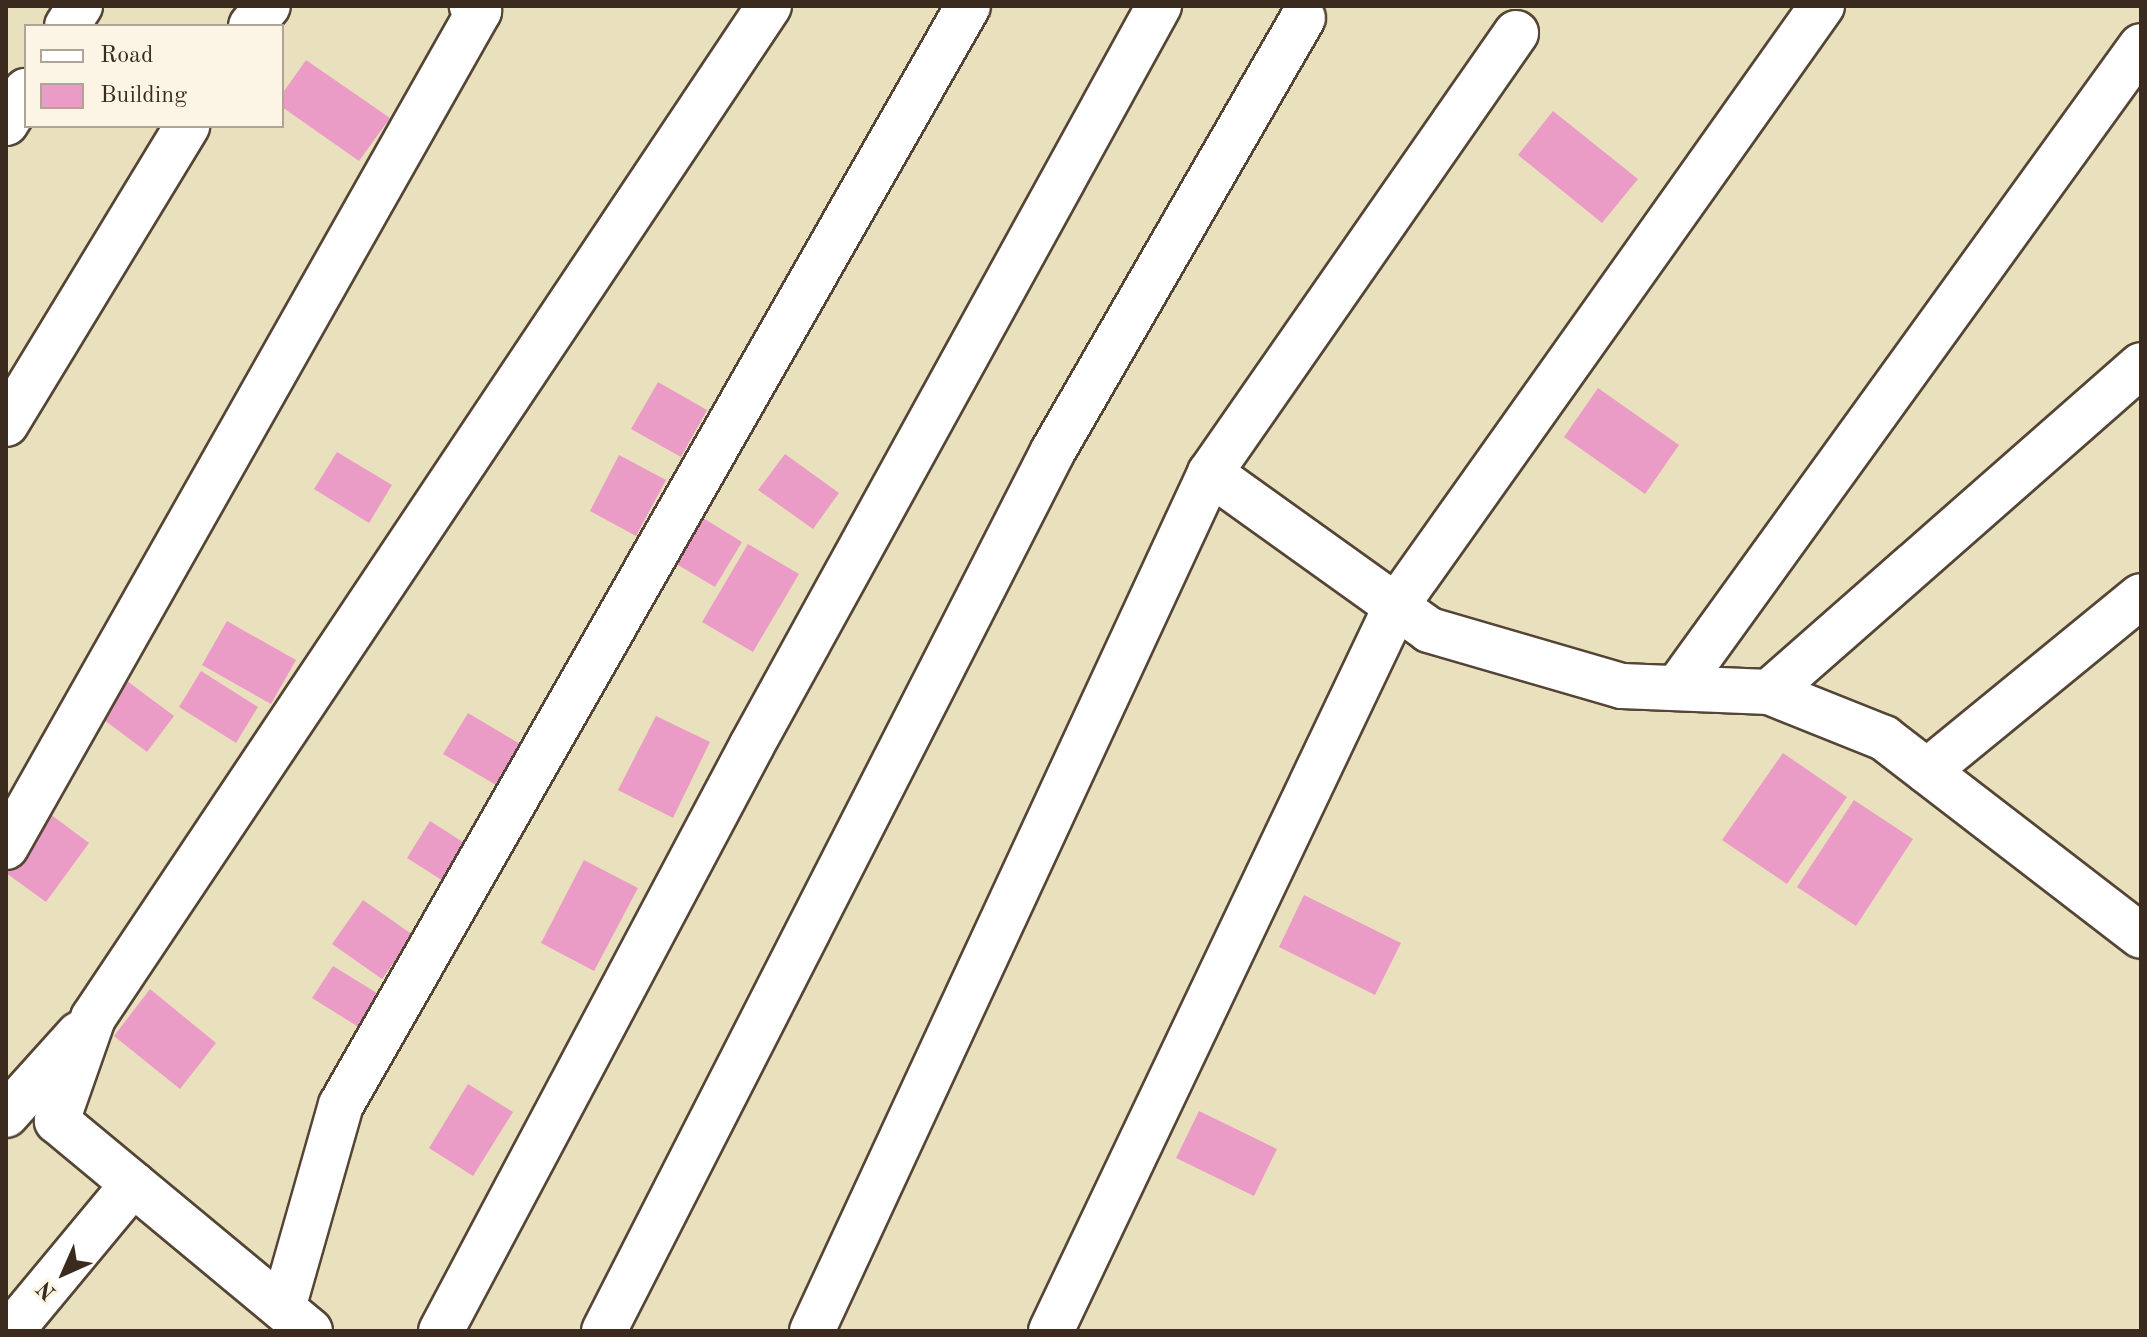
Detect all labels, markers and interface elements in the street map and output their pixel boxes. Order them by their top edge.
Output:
legend [24,24,284,128]
text: Road [100,44,153,68]
text: Building [100,84,187,108]
north arrow [24,1233,104,1313]
text: N [33,1276,61,1304]

